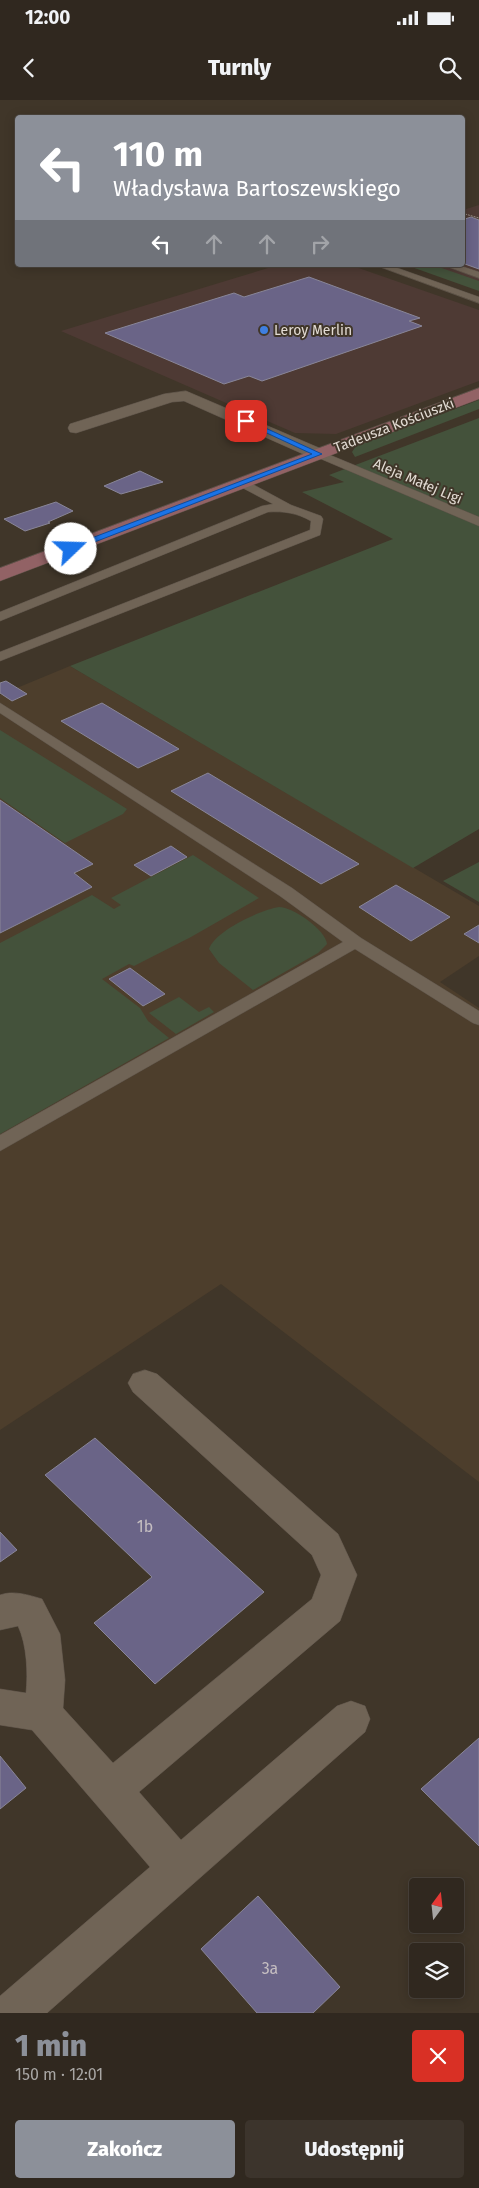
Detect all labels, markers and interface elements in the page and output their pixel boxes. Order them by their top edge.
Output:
text: 12:00 [25,6,70,29]
icon: back [15,54,43,82]
text: Turnly [208,54,271,81]
icon: search [436,54,464,82]
text: 110 m [113,133,203,175]
icon: left [30,135,95,200]
text: Władysława Bartoszewskiego [113,175,401,202]
icon: left [147,230,175,258]
icon: ahead [200,230,228,258]
icon: ahead [253,230,281,258]
icon: right [306,230,334,258]
place label: Leroy Merlin [274,322,352,339]
marker: Leroy Merlin [258,324,270,336]
street label: Tadeusza Kościuszki [332,395,457,456]
pin [225,400,267,442]
icon: arrive [232,407,260,435]
street label: Aleja Małej Ligi [371,455,465,508]
position arrow [44,522,96,574]
house number: 1b [137,1517,153,1536]
north arrow [409,1878,464,1932]
map controls [409,1878,464,1998]
button: layers [409,1943,464,1998]
house number: 3a [262,1959,278,1978]
text: 1 min [15,2028,87,2064]
button: close [412,2030,464,2082]
text: 150 m · 12:01 [15,2065,103,2084]
button: Zakończ [15,2120,235,2178]
button: Udostępnij [245,2120,464,2178]

